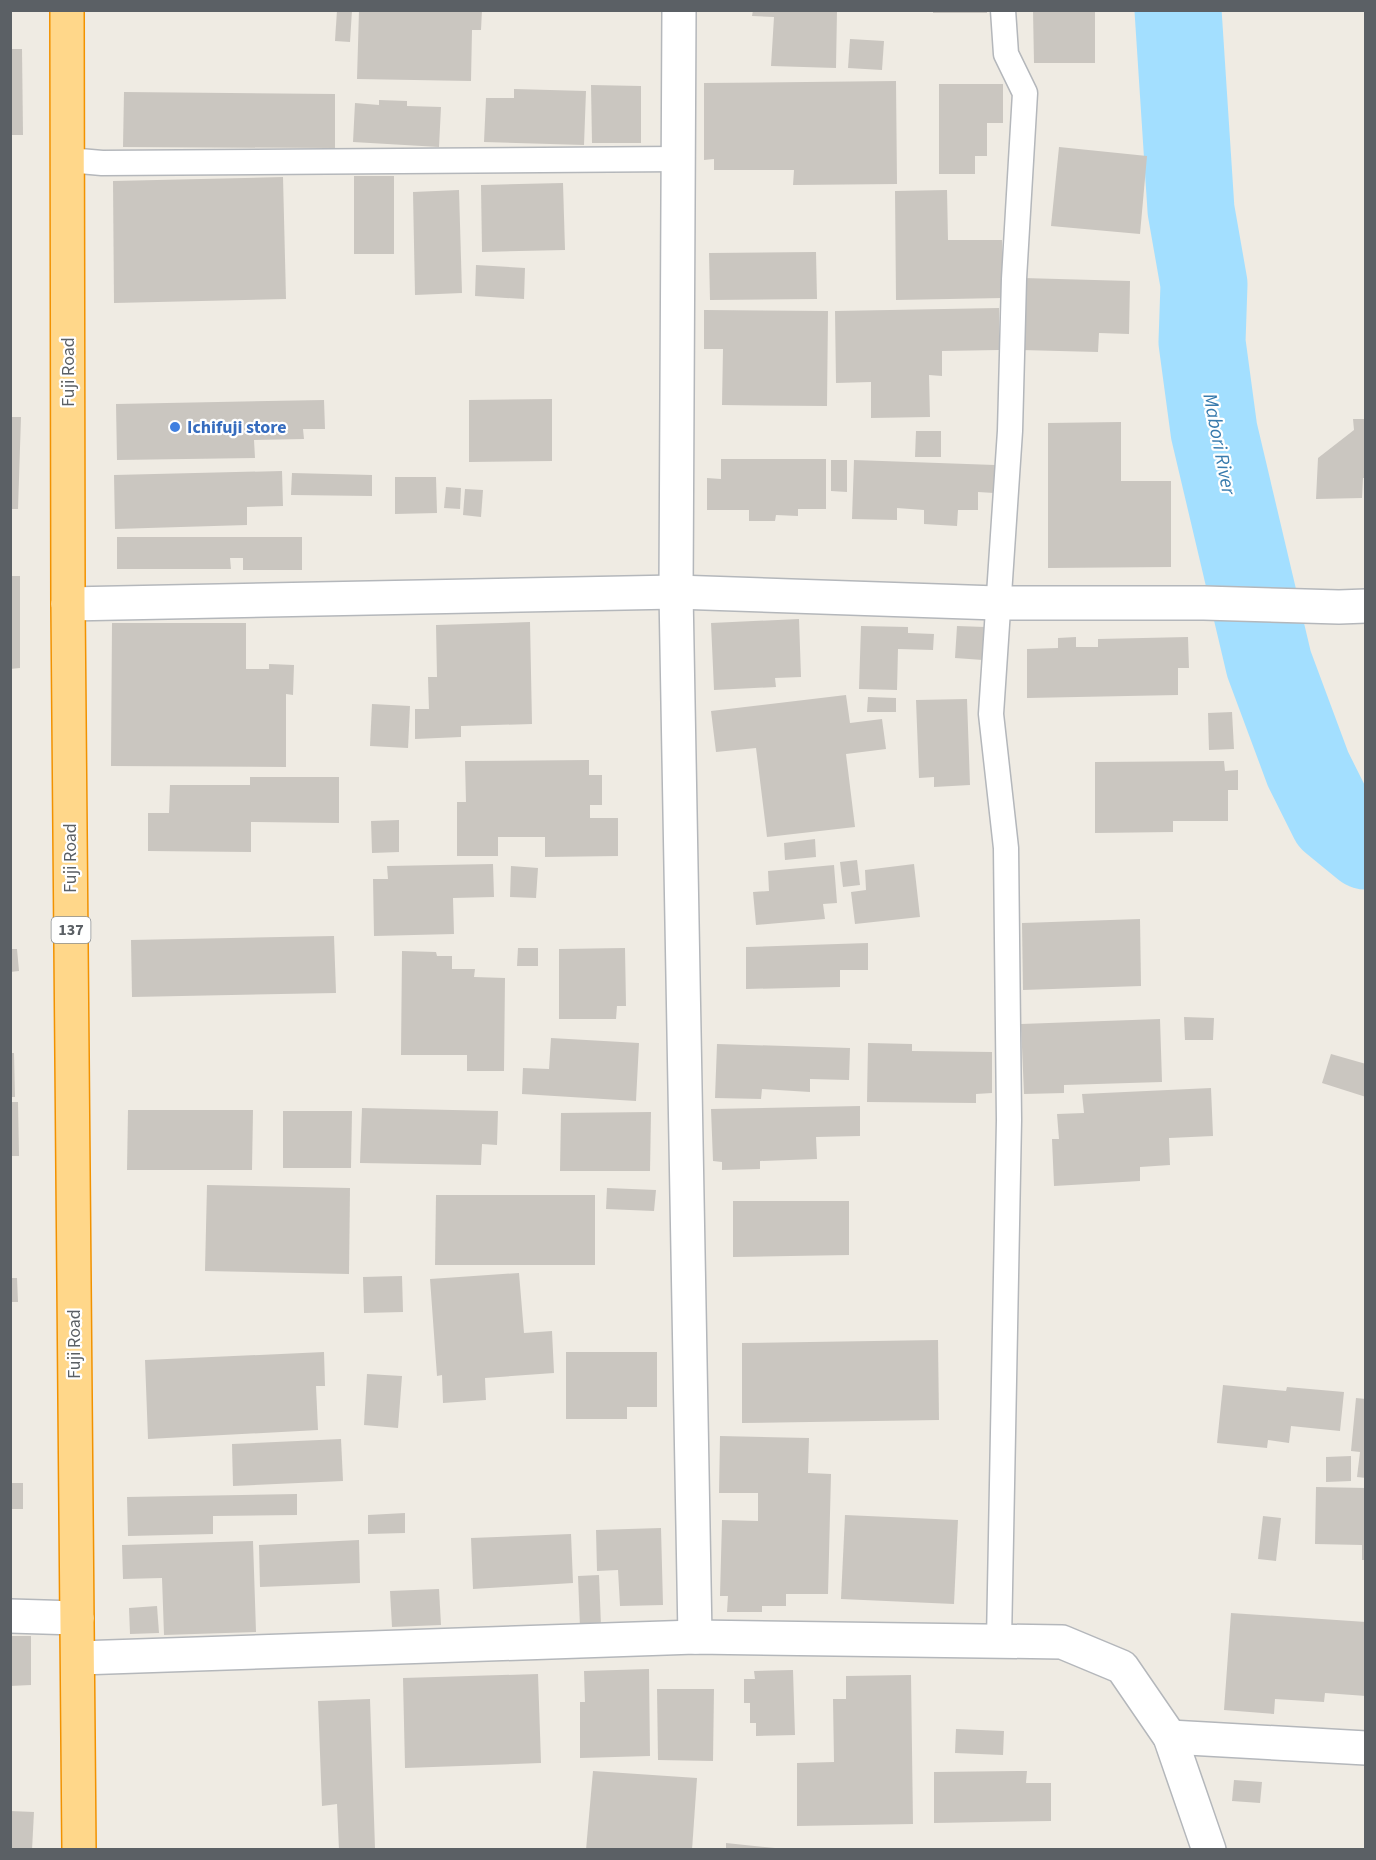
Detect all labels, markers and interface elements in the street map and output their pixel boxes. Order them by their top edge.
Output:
street label: Fuji Road [56,337,81,407]
water label: Mabori River [1195,391,1243,498]
place label: Ichifuji store [187,415,287,440]
marker: Ichifuji store [168,420,182,434]
street label: Fuji Road [58,823,83,893]
road number: 137 [52,917,90,943]
street label: Fuji Road [62,1309,87,1379]

